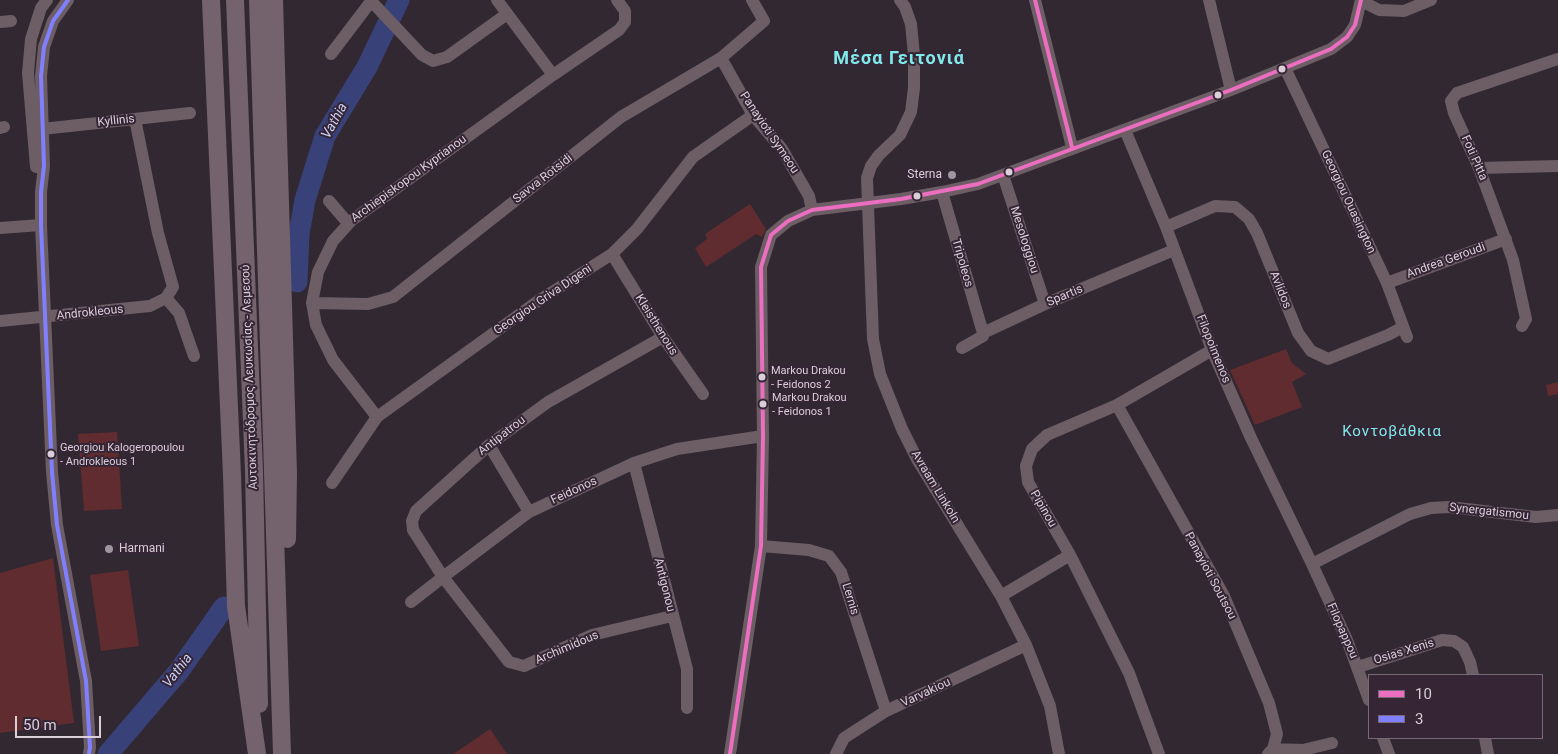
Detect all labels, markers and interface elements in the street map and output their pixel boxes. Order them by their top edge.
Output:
district label: Μέσα Γειτονιά [832,48,966,70]
unlabelled marker [1277,64,1287,74]
street label: Panayioti Symeou [736,89,802,177]
unlabelled marker [1213,90,1223,100]
water label: Vathia [318,100,352,142]
street label: Kyllinis [97,112,135,130]
street label: Archiepiskopou Kyprianou [348,132,470,226]
street label: Foti Pitta [1458,133,1490,183]
street label: Georgiou Ouasington [1318,148,1378,256]
street label: Savva Rotsidi [510,151,576,207]
unlabelled marker [1004,167,1014,177]
place label: Sterna [907,168,942,182]
marker: Sterna [946,169,958,181]
unlabelled marker [912,191,922,201]
street label: Mesologgiou [1006,205,1042,275]
street label: Tripoleos [948,237,976,289]
street label: Andrea Geroudi [1405,240,1487,282]
street label: Georgiou Griva Digeni [491,262,595,338]
street label: Αυτοκινητόδρομος Λευκωσίας - Λεμεσού [239,264,261,490]
street label: Avlidos [1266,269,1294,311]
street label: Spartis [1045,282,1085,310]
street label: Kleisthenous [632,292,680,358]
street label: Androkleous [56,302,124,324]
street label: Filopoimenos [1193,313,1233,385]
place label: Markou Drakou - Feidonos 2 [771,364,846,390]
marker: Markou Drakou - Feidonos 2 [757,372,767,382]
place label: Markou Drakou - Feidonos 1 [772,391,847,417]
marker: Markou Drakou - Feidonos 1 [758,399,768,409]
street label: Antipatrou [476,413,528,459]
district label: Κοντοβάθκια [1341,423,1443,441]
place label: Georgiou Kalogeropoulou - Androkleous 1 [60,441,184,467]
street label: Avraam Linkoln [908,448,962,526]
marker: Georgiou Kalogeropoulou - Androkleous 1 [46,449,56,459]
street label: Feidonos [549,474,599,508]
street label: Pipinou [1027,488,1059,530]
street label: Synergatismou [1448,501,1530,523]
street label: Panayioti Soutsou [1181,530,1239,622]
place label: Harmani [119,542,165,556]
marker: Harmani [103,543,115,555]
street label: Antigonou [650,557,678,613]
street label: Lernis [838,581,862,617]
street label: Filopappou [1323,601,1361,661]
street label: Archimidous [533,628,601,668]
street label: Osias Xenis [1372,636,1436,668]
water label: Vathia [160,651,196,691]
legend [1368,674,1543,739]
street label: Varvakiou [899,675,953,711]
text: 10 [1415,685,1432,703]
scale bar [18,706,104,738]
text: 3 [1415,710,1423,728]
text: 50 m [23,716,57,734]

